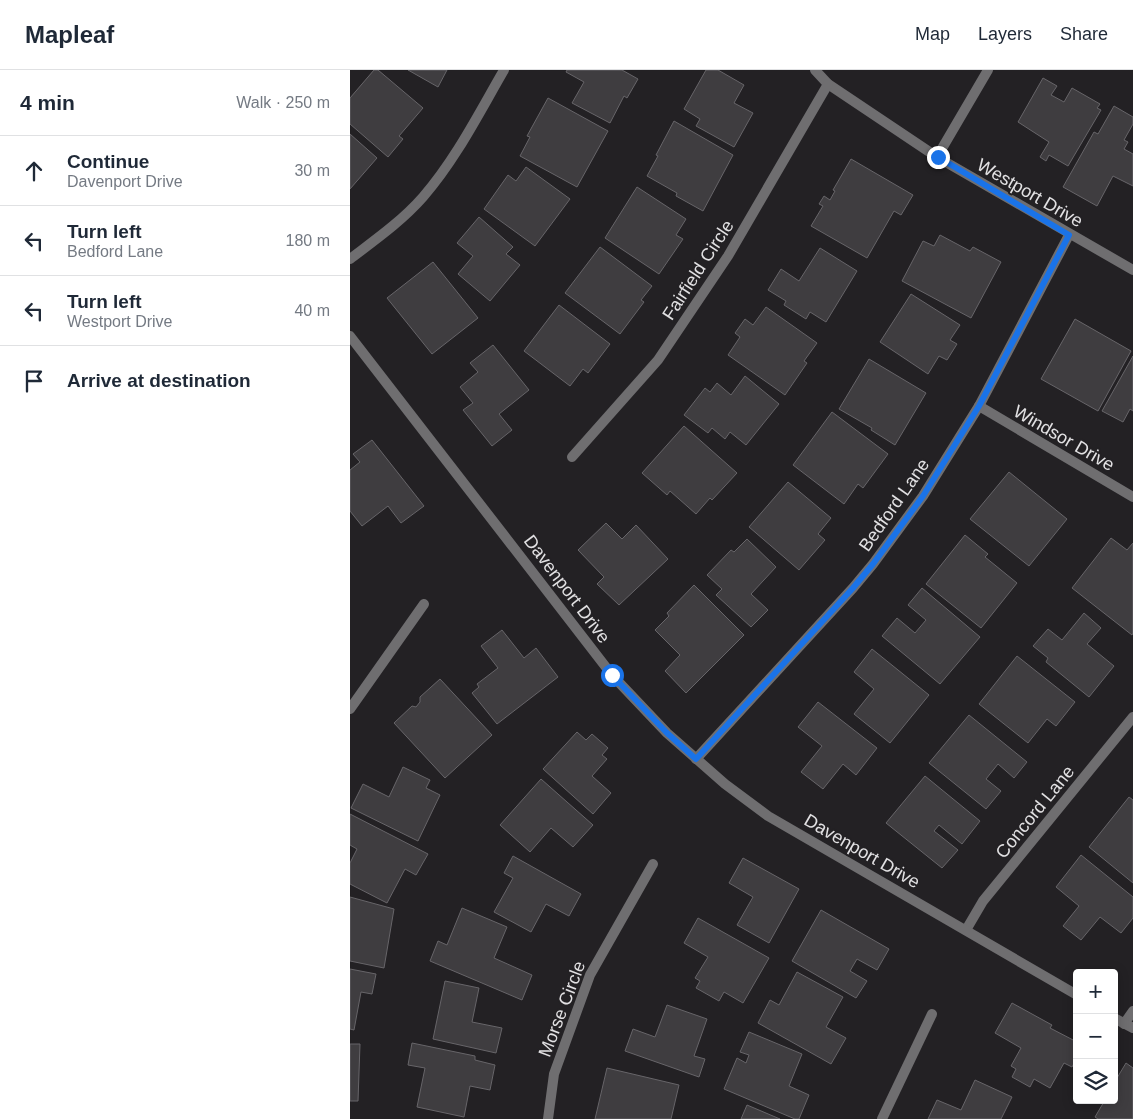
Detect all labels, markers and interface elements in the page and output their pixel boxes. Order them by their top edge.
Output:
text: Mapleaf [25,21,114,48]
text: Map [915,24,950,44]
text: Layers [978,24,1032,44]
text: Share [1060,24,1108,44]
text: 4 min [20,91,75,114]
text: Walk · 250 m [236,94,330,111]
route end [927,146,950,169]
text: Continue [67,151,149,172]
street label: Westport Drive [974,155,1086,231]
icon: ahead [20,157,48,185]
text: 30 m [294,162,330,179]
text: Davenport Drive [67,173,183,190]
street label: Fairfield Circle [658,216,738,324]
text: Turn left [67,221,142,242]
icon: left [20,227,48,255]
text: 180 m [286,232,330,249]
text: Bedford Lane [67,243,163,260]
text: Turn left [67,291,142,312]
icon: left [20,297,48,325]
text: 40 m [294,302,330,319]
text: Westport Drive [67,313,173,330]
icon: arrive [20,367,48,395]
text: Arrive at destination [67,370,251,391]
street label: Windsor Drive [1010,401,1118,475]
street label: Bedford Lane [855,455,933,555]
street label: Davenport Drive [520,531,614,647]
route start [601,664,624,687]
street label: Concord Lane [992,762,1078,862]
street label: Davenport Drive [801,810,923,892]
street label: Morse Circle [535,958,589,1060]
map controls [1073,969,1118,1104]
button: + [1073,969,1118,1014]
button: − [1073,1014,1118,1059]
button: layers [1073,1059,1118,1104]

